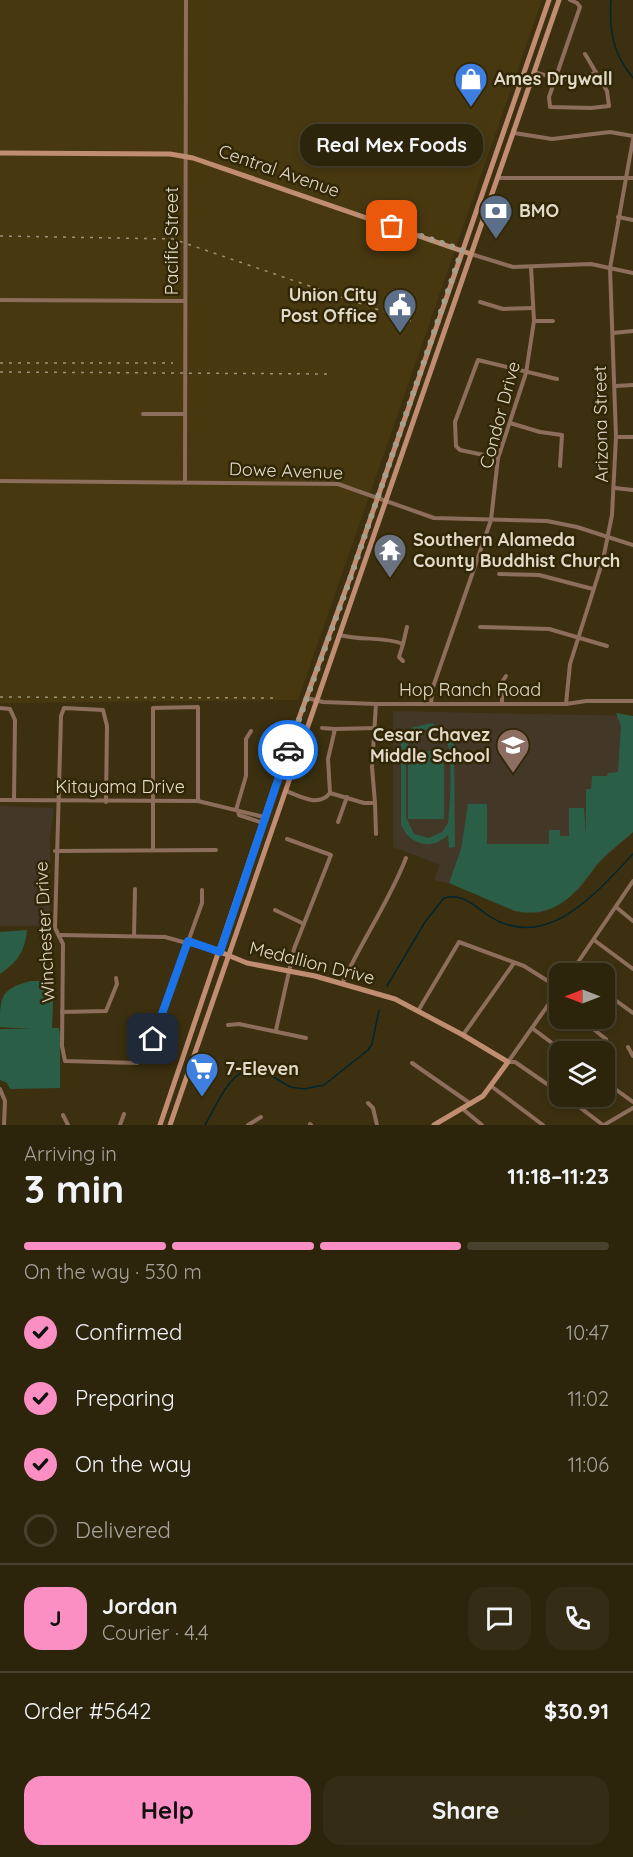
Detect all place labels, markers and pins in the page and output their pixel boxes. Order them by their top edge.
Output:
shop icon: Ames Drywall [453,61,489,108]
place label: Ames Drywall [494,67,613,90]
callout: Real Mex Foods [300,124,484,166]
bank icon: BMO [478,193,514,240]
place label: BMO [519,199,559,222]
pin [366,200,417,251]
place label: Union City Post Office [280,283,377,327]
public building icon: Union City Post Office [382,287,418,334]
place label: Southern Alameda County Buddhist Church [413,528,620,572]
temple icon: Southern Alameda County Buddhist Church [372,532,408,579]
place label: Cesar Chavez Middle School [370,723,490,767]
school or university icon: Cesar Chavez Middle School [495,727,531,774]
pin [127,1013,178,1064]
supermarket icon: 7-Eleven [184,1051,220,1098]
place label: 7-Eleven [225,1057,299,1080]

